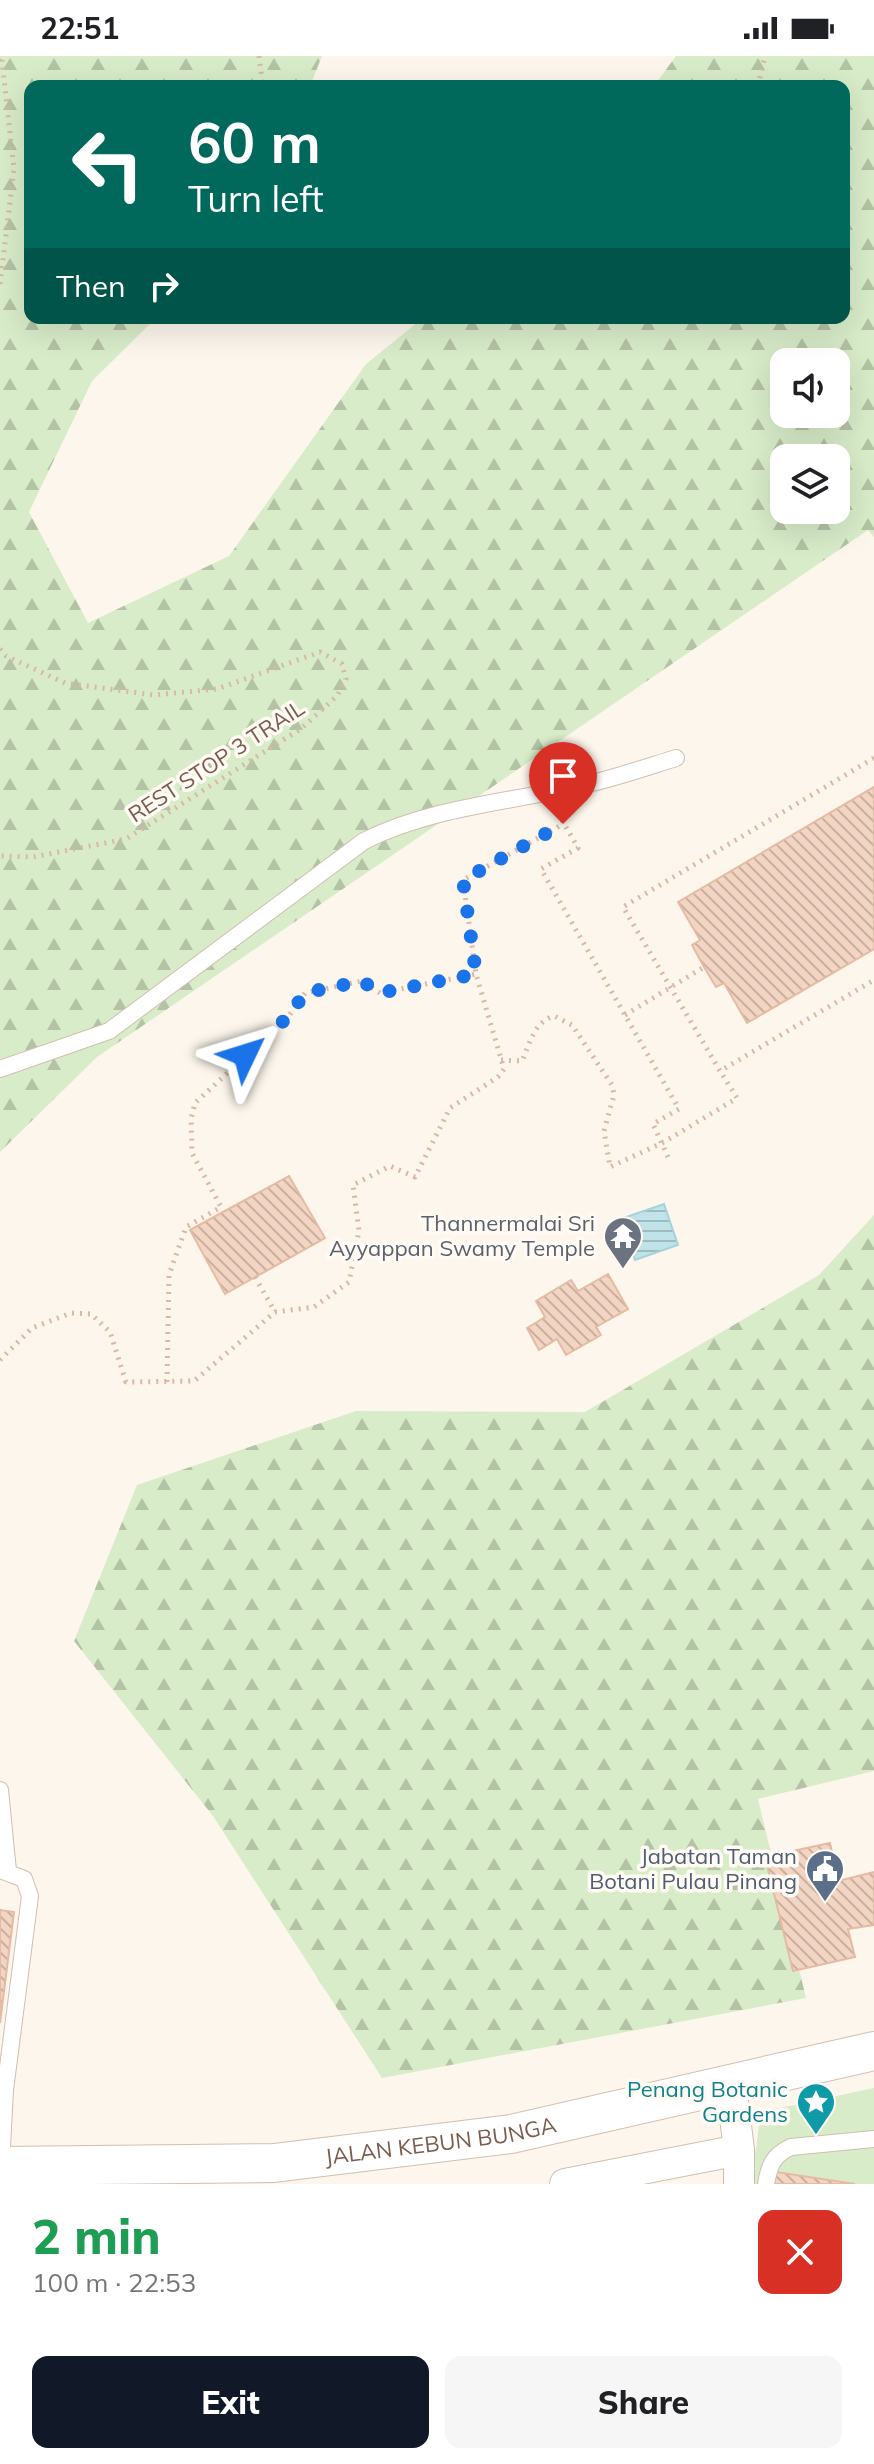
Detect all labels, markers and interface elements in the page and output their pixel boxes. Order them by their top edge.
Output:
text: 22:51 [40,9,119,47]
text: 60 m [188,107,321,177]
icon: left [56,112,160,216]
text: Turn left [188,176,324,221]
icon: right [142,264,186,308]
text: Then [56,267,126,305]
map controls [770,348,850,524]
button: sound [770,348,850,428]
button: layers [770,444,850,524]
street label: REST STOP 3 TRAIL [123,694,309,828]
pin [529,742,597,824]
icon: arrive [541,754,585,798]
position arrow [203,1013,287,1097]
place label: Thannermalai Sri Ayyappan Swamy Temple [329,1209,595,1262]
temple icon: Thannermalai Sri Ayyappan Swamy Temple [602,1215,644,1270]
place label: Jabatan Taman Botani Pulau Pinang [589,1842,797,1895]
public building icon: Jabatan Taman Botani Pulau Pinang [804,1848,846,1903]
place label: Penang Botanic Gardens [627,2075,788,2128]
place icon: Penang Botanic Gardens [795,2081,837,2136]
street label: JALAN KEBUN BUNGA [323,2110,559,2171]
text: 2 min [32,2206,161,2266]
button: close [758,2210,842,2294]
text: 100 m · 22:53 [32,2266,196,2299]
button: Exit [32,2356,429,2448]
button: Share [445,2356,842,2448]

